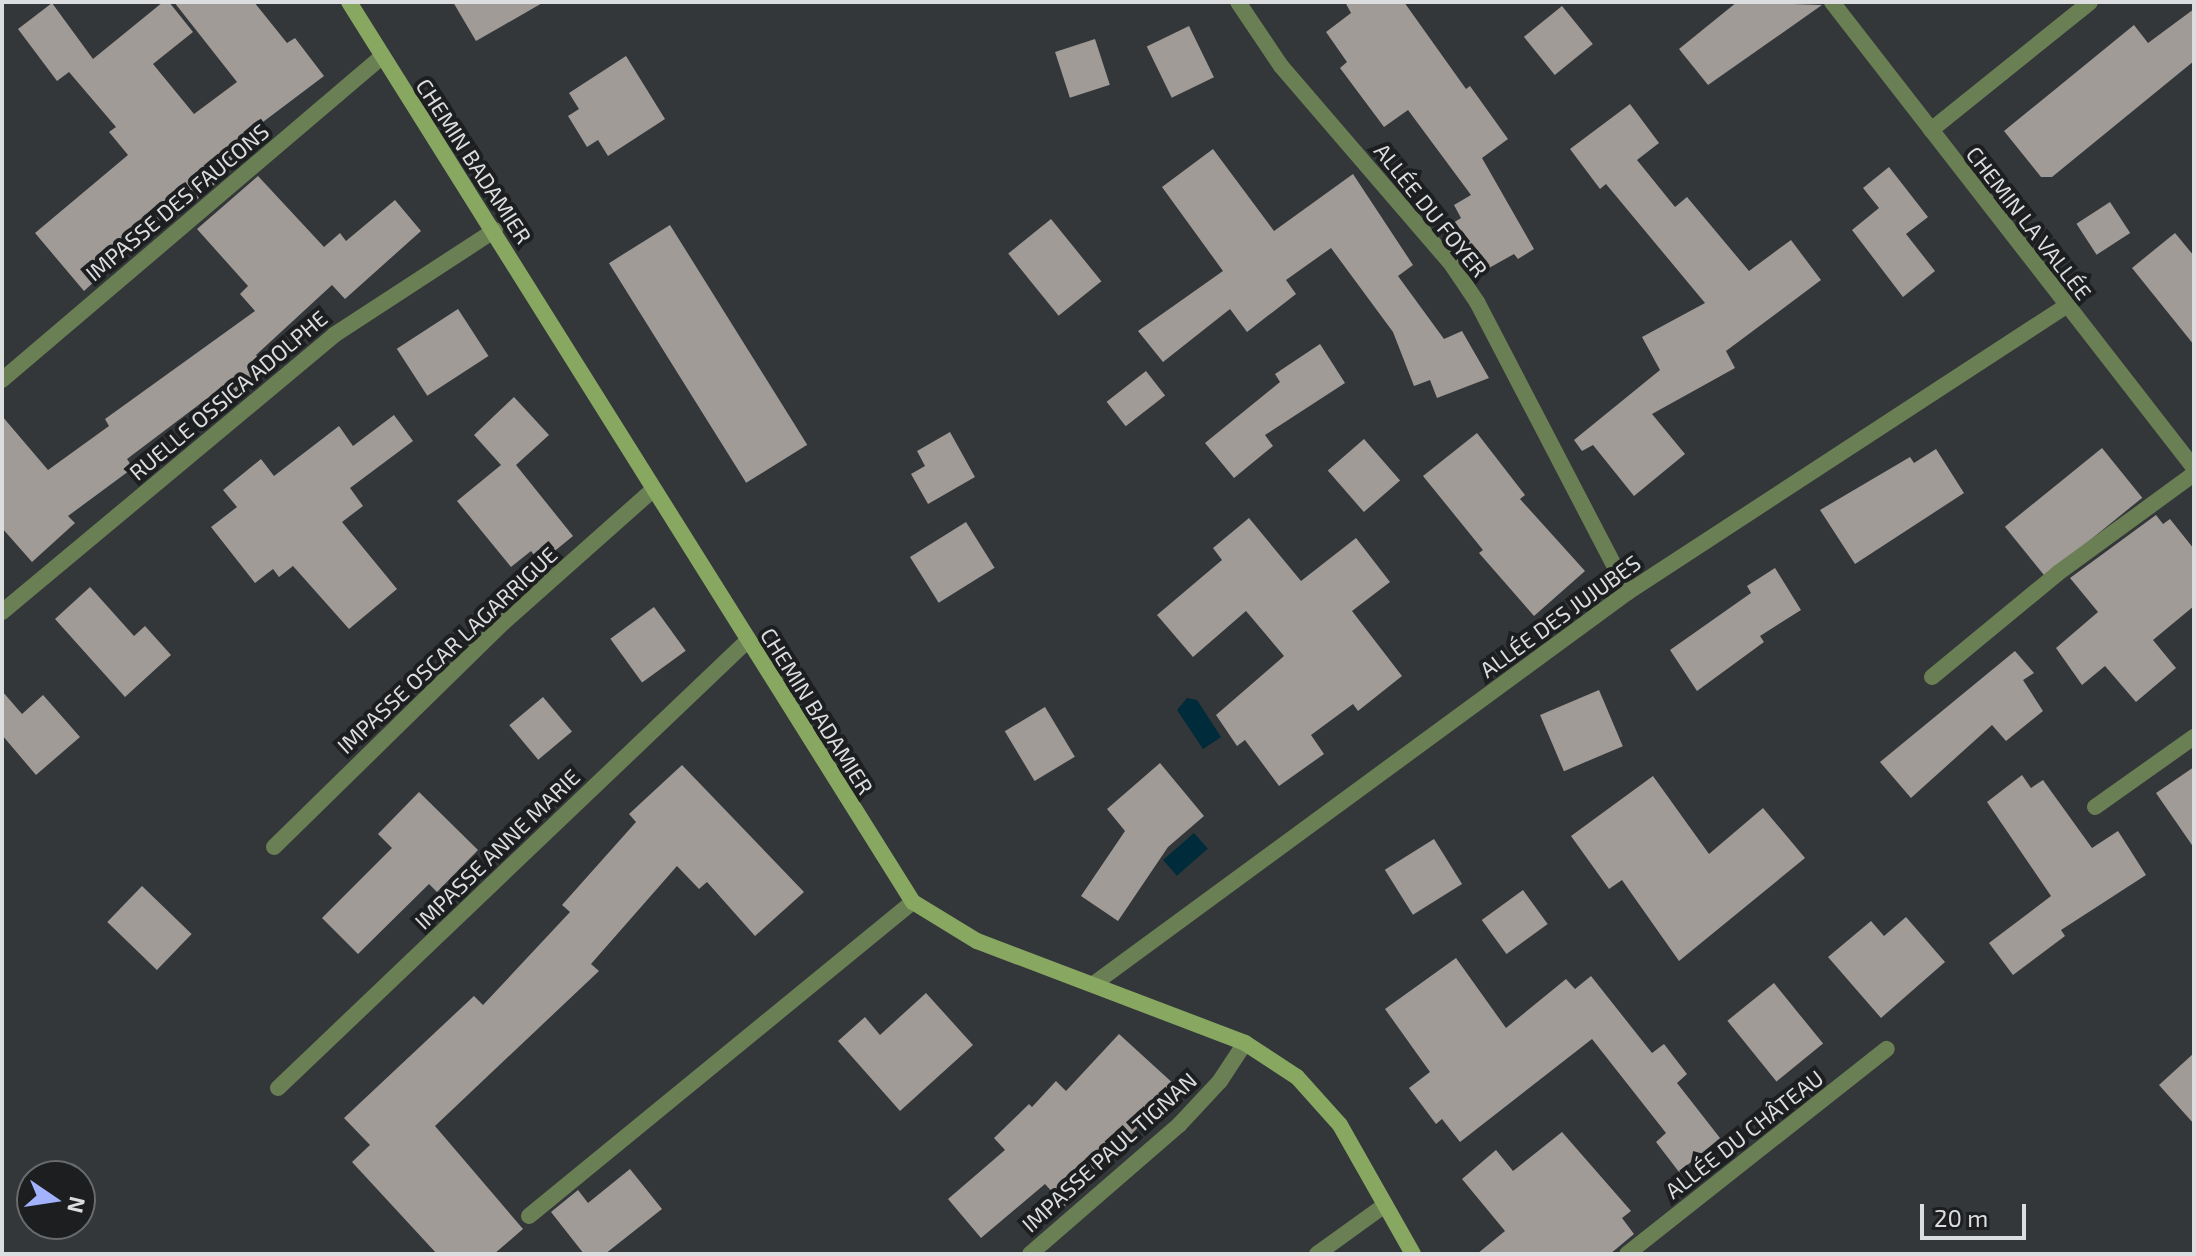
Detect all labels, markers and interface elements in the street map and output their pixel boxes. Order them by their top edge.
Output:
street label: CHEMIN BADAMIER [411,73,537,249]
street label: IMPASSE DES FAUCONS [80,118,274,286]
street label: ALLÉE DU FOYER [1369,138,1493,282]
street label: CHEMIN LA VALLÉE [1961,141,2097,305]
street label: RUELLE OSSICA ADOLPHE [123,304,333,486]
street label: IMPASSE OSCAR LAGARRIGUE [332,541,562,759]
street label: ALLÉE DES JUJUBES [1474,549,1646,683]
street label: CHEMIN BADAMIER [755,623,879,799]
street label: IMPASSE ANNE MARIE [409,763,585,935]
street label: ALLÉE DU CHÂTEAU [1660,1064,1828,1204]
street label: IMPASSE PAUL TIGNAN [1016,1066,1202,1238]
north arrow [16,1160,96,1240]
scale bar [1924,1188,2030,1238]
text: N [63,1194,92,1216]
text: 20 m [1934,1203,1988,1232]

